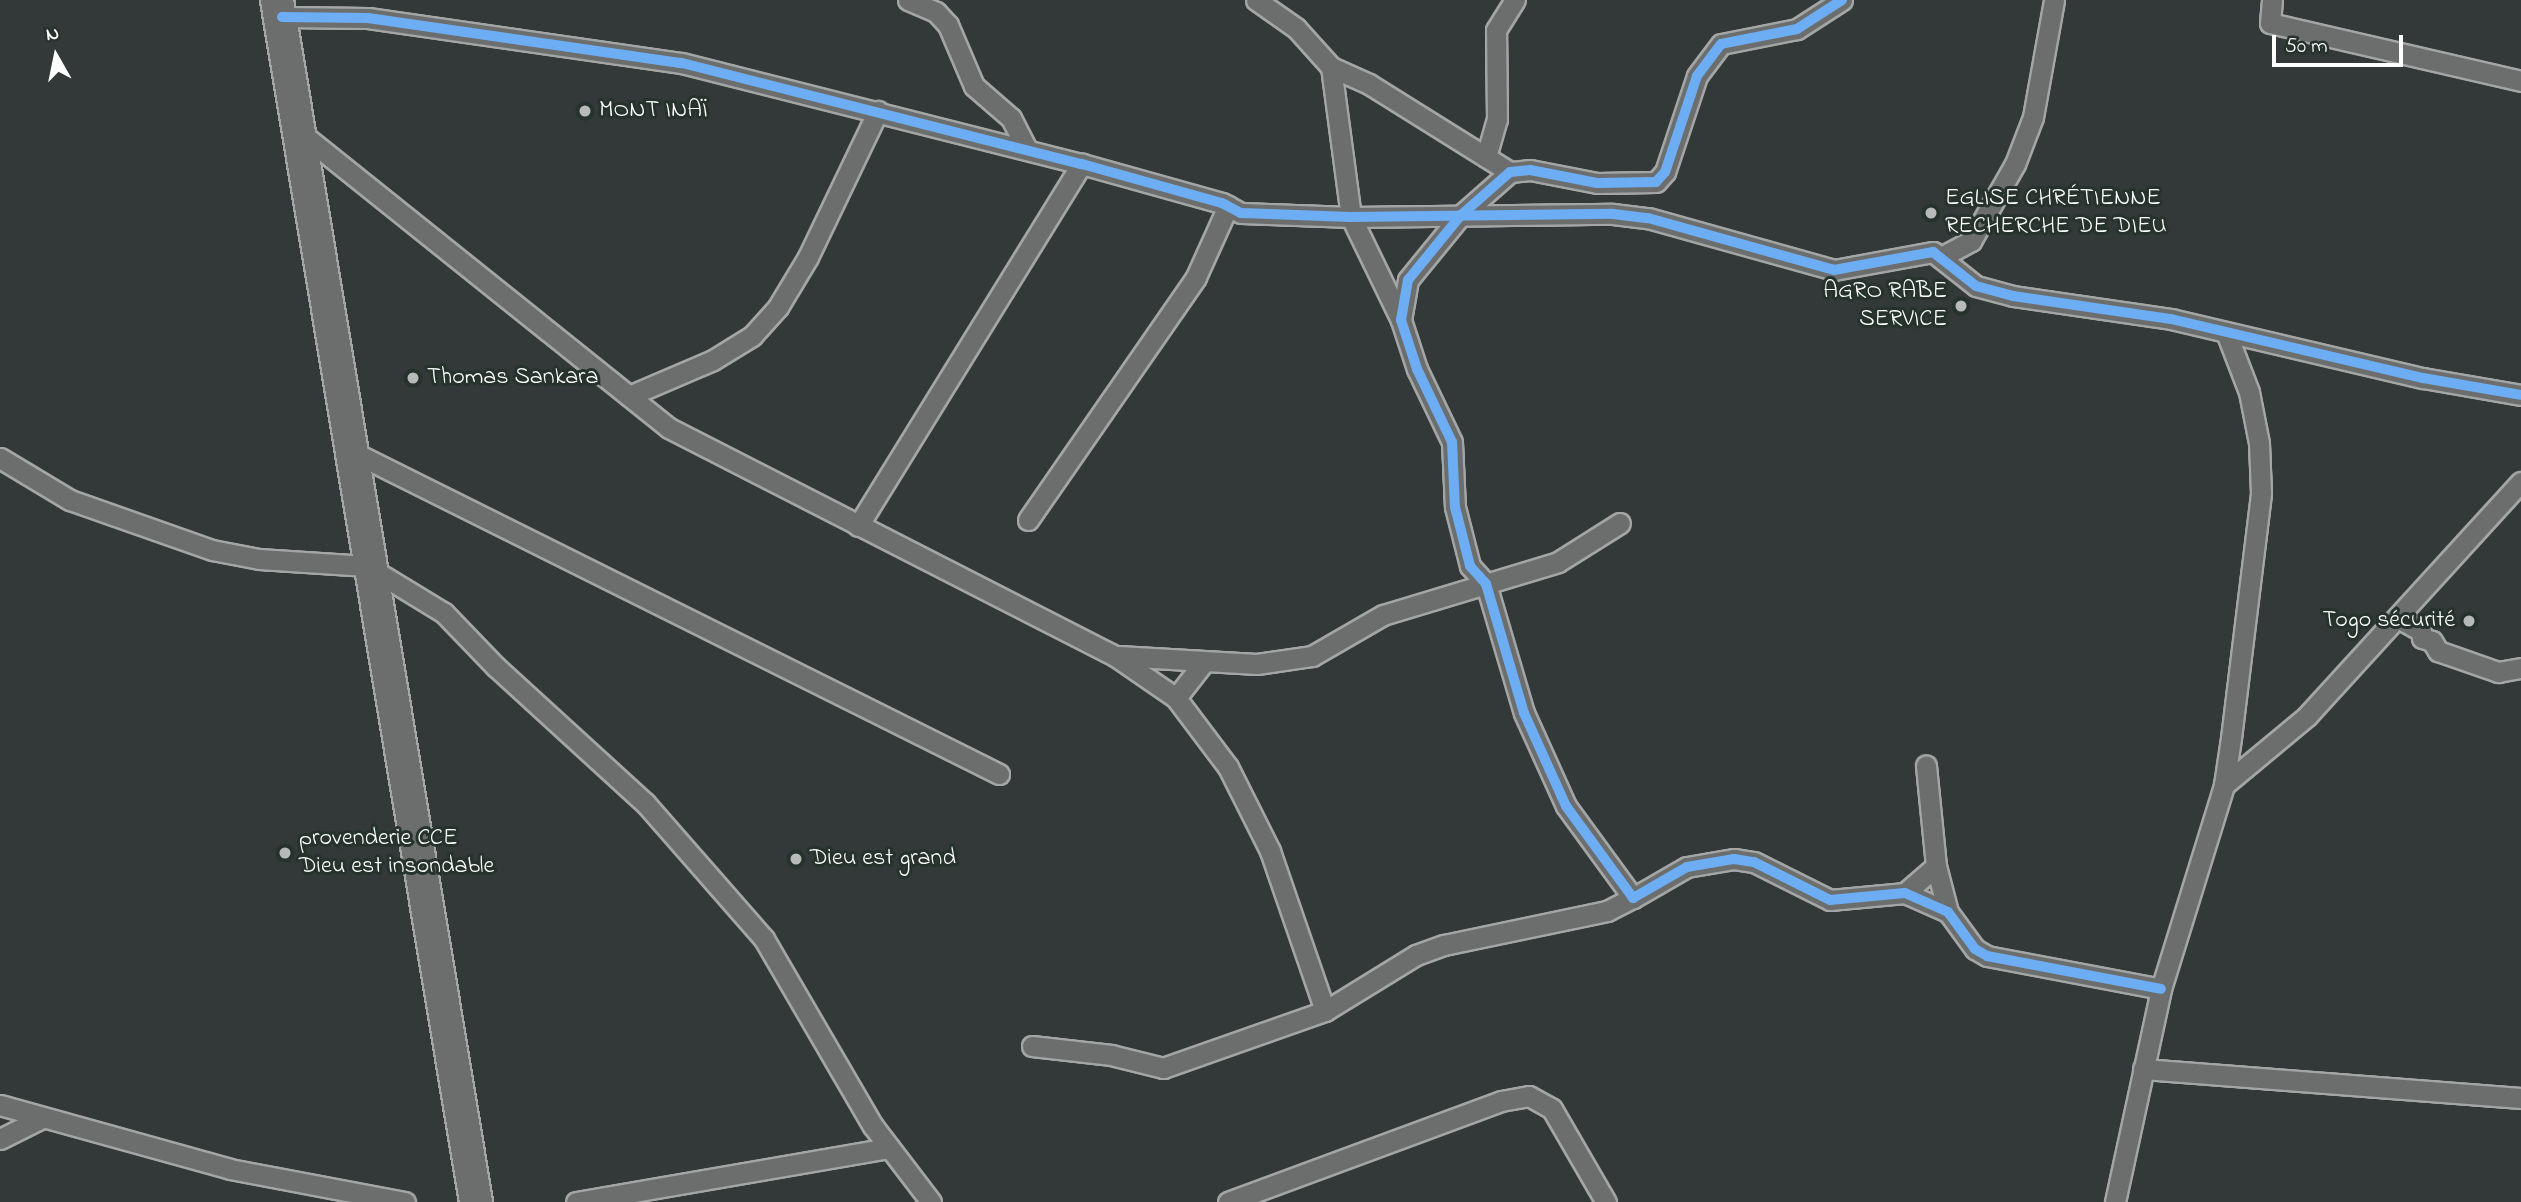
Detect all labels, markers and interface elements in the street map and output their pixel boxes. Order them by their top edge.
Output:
text: N [44,20,61,49]
north arrow [21,21,91,91]
scale bar [2276,21,2407,65]
text: 50 m [2285,32,2328,62]
place label: MONT INAÏ [599,97,708,125]
marker: MONT INAÏ [577,103,593,119]
place label: EGLISE CHRÉTIENNE RECHERCHE DE DIEU [1945,185,2167,241]
marker: EGLISE CHRÉTIENNE RECHERCHE DE DIEU [1923,205,1939,221]
place label: AGRO RABE SERVICE [1823,278,1947,334]
marker: AGRO RABE SERVICE [1953,298,1969,314]
place label: Thomas Sankara [427,364,599,392]
marker: Thomas Sankara [405,370,421,386]
place label: Togo sécurité [2323,607,2455,635]
marker: Togo sécurité [2461,613,2477,629]
place label: provenderie CCE Dieu est insondable [299,825,494,881]
marker: provenderie CCE Dieu est insondable [277,845,293,861]
place label: Dieu est grand [810,845,956,873]
marker: Dieu est grand [788,851,804,867]

